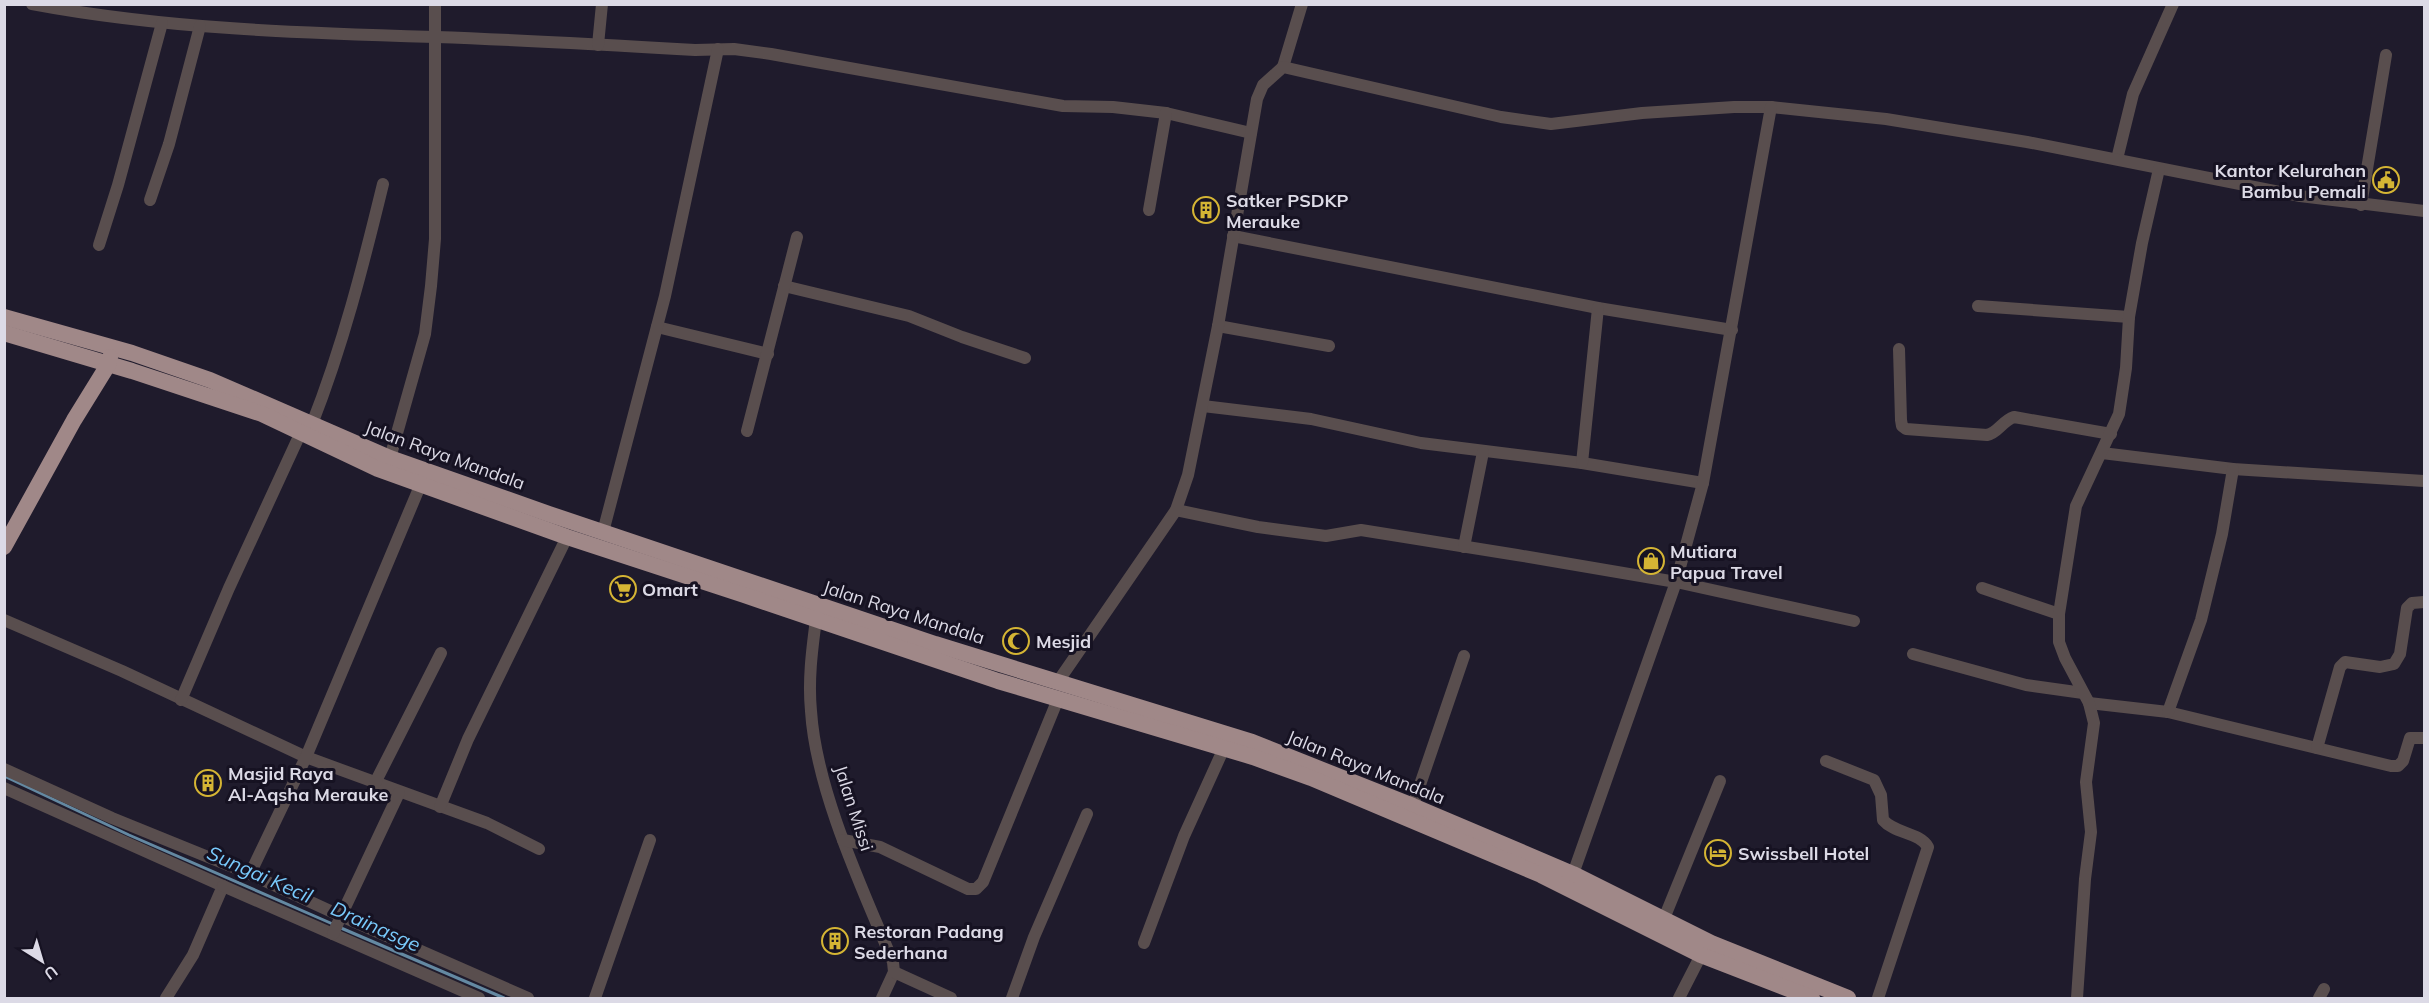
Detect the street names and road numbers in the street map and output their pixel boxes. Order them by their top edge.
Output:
street label: Jalan Raya Mandala [362,415,528,495]
street label: Jalan Raya Mandala [820,575,988,649]
street label: Jalan Raya Mandala [1284,725,1448,809]
street label: Jalan Missi [829,762,879,854]

